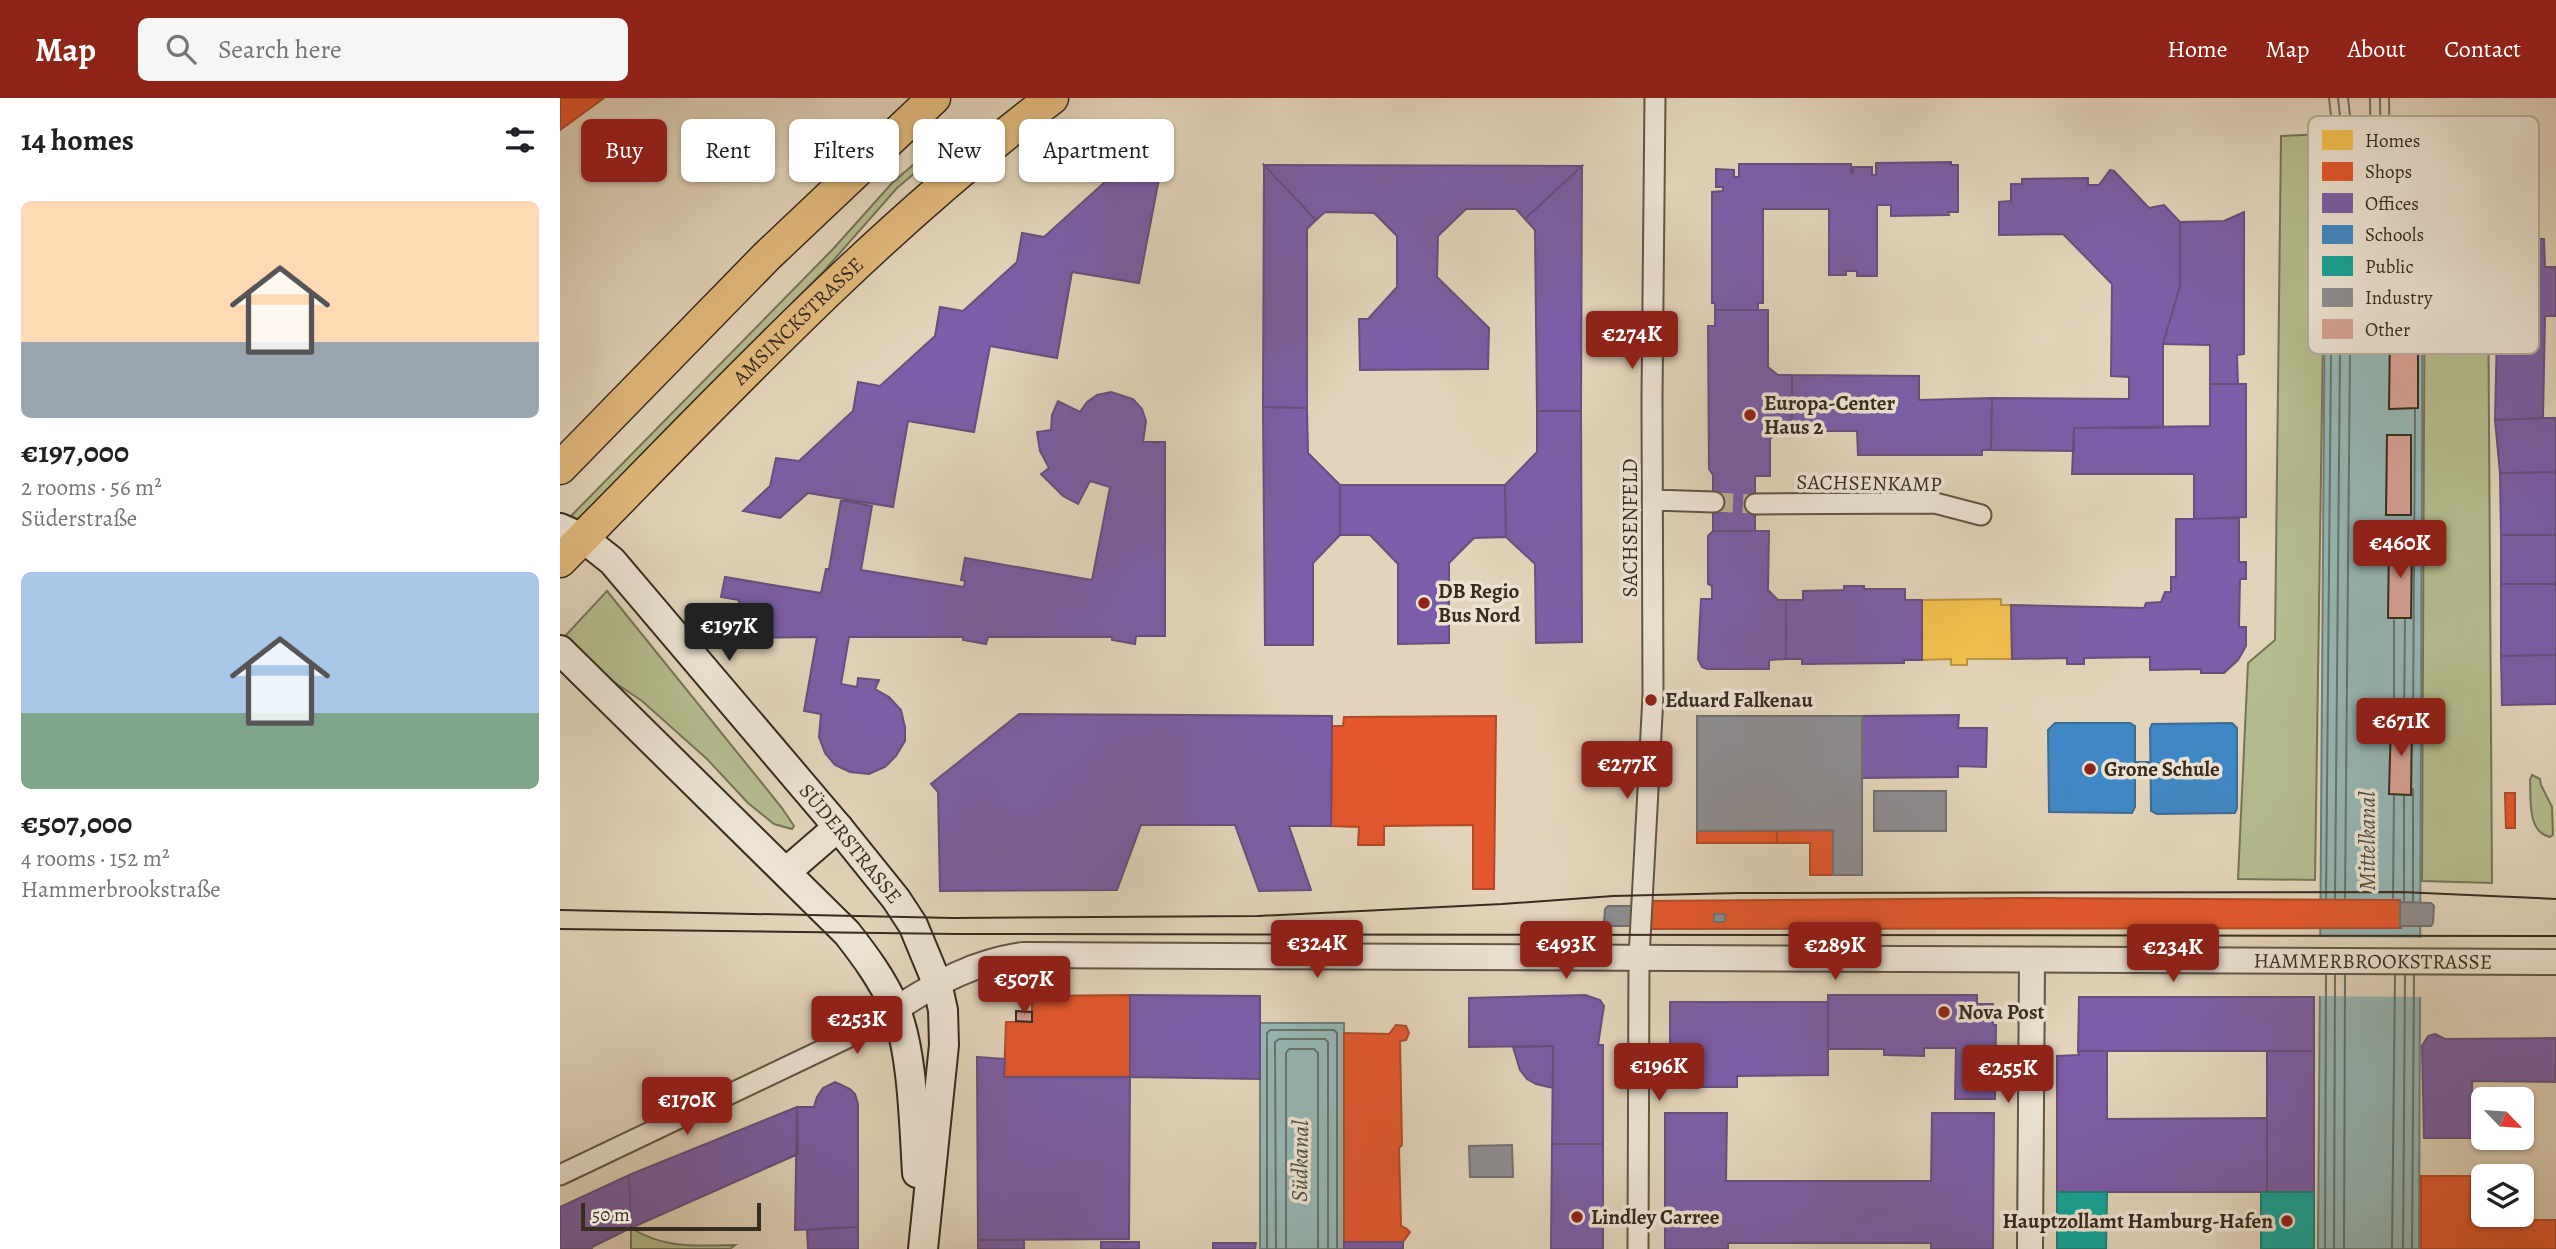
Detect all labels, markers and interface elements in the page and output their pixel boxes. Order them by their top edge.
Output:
search box [138,18,628,81]
text: Map [35,27,96,72]
icon: search [162,30,200,68]
text: Search here [218,32,342,67]
text: Home [2167,33,2228,65]
text: Map [2266,33,2310,65]
text: About [2348,33,2406,65]
text: Contact [2444,33,2521,65]
legend [2308,116,2539,354]
chip: Buy [581,119,667,182]
chip: Rent [681,119,775,182]
chip: Filters [789,119,899,182]
chip: New [913,119,1005,182]
chip: Apartment [1019,119,1174,182]
text: 14 homes [21,120,134,160]
icon: filters [501,121,539,159]
text: Homes [2365,128,2420,154]
text: Shops [2365,159,2412,185]
text: Offices [2365,191,2419,217]
text: Schools [2365,222,2424,248]
icon: home [217,247,343,373]
street label: AMSINCKSTRASSE [726,251,870,392]
text: Public [2365,254,2413,280]
text: Industry [2365,285,2433,311]
pin: €274K [1583,312,1681,371]
text: Other [2365,317,2410,343]
text: €274K [1602,318,1662,349]
place label: Europa-Center Haus 2 [1764,389,1896,441]
marker: Europa-Center Haus 2 [1742,407,1758,423]
text: €197,000 [21,432,129,472]
street label: SACHSENFELD [1616,459,1644,597]
street label: SACHSENKAMP [1796,468,1942,498]
text: 2 rooms · 56 m² [21,472,162,503]
text: Süderstraße [21,503,137,534]
pin: €460K [2351,520,2449,580]
text: €460K [2369,527,2431,558]
place label: DB Regio Bus Nord [1438,577,1521,629]
marker: DB Regio Bus Nord [1416,595,1432,611]
pin: €197K [680,603,778,663]
text: €197K [700,610,758,641]
icon: home [217,618,343,744]
place label: Eduard Falkenau [1665,686,1813,714]
marker: Eduard Falkenau [1643,692,1659,708]
pin: €671K [2352,698,2450,758]
text: €671K [2372,705,2430,736]
pin: €277K [1578,742,1676,801]
text: €277K [1597,748,1657,779]
place label: Grone Schule [2104,755,2220,783]
marker: Grone Schule [2082,761,2098,777]
street label: SÜDERSTRASSE [793,777,908,910]
water label: Mittelkanal [2352,791,2383,891]
text: €507,000 [21,803,132,843]
text: 4 rooms · 152 m² [21,843,169,874]
text: Hammerbrookstraße [21,874,221,905]
pin: €324K [1268,920,1366,980]
pin: €493K [1517,922,1615,981]
pin: €289K [1786,922,1884,982]
pin: €234K [2124,924,2222,984]
text: €324K [1287,927,1347,958]
text: €493K [1536,928,1596,959]
text: €289K [1804,929,1866,960]
text: €234K [2143,931,2203,962]
street label: HAMMERBROOKSTRASSE [2253,947,2492,976]
pin: €507K [975,956,1073,1016]
text: €507K [994,963,1054,994]
pin: €253K [808,996,906,1056]
place label: Nova Post [1958,998,2045,1026]
text: €253K [827,1003,887,1034]
marker: Nova Post [1936,1004,1952,1020]
pin: €196K [1610,1044,1708,1103]
pin: €255K [1959,1046,2057,1105]
text: €196K [1630,1050,1688,1081]
text: €255K [1978,1052,2038,1083]
pin: €170K [638,1077,736,1137]
text: €170K [658,1084,716,1115]
north arrow [2471,1087,2534,1150]
map controls [2471,1087,2534,1227]
water label: Südkanal [1284,1120,1316,1202]
button: layers [2471,1164,2534,1227]
scale bar [581,1200,761,1232]
text: 50 m [592,1202,630,1228]
place label: Lindley Carree [1591,1203,1720,1231]
place label: Hauptzollamt Hamburg-Hafen [2002,1207,2273,1235]
marker: Lindley Carree [1569,1209,1585,1225]
marker: Hauptzollamt Hamburg-Hafen [2279,1213,2295,1229]

